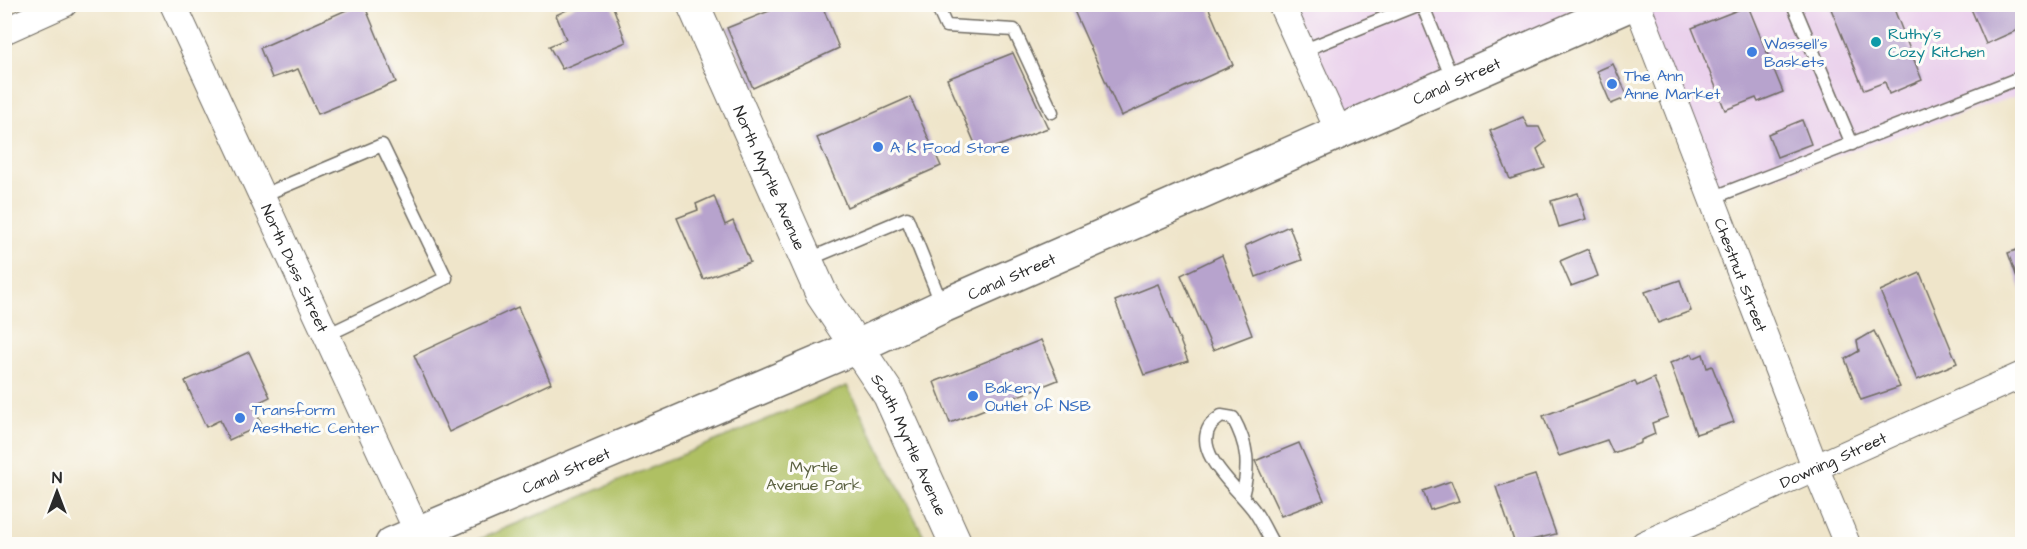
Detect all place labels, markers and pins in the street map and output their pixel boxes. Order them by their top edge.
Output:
place label: Ruthy's Cozy Kitchen [1888,23,1985,64]
place label: Wassell's Baskets [1764,33,1828,73]
marker: Ruthy's Cozy Kitchen [1869,35,1883,49]
marker: Wassell's Baskets [1745,45,1759,59]
place label: The Ann Anne Market [1624,65,1721,105]
marker: The Ann Anne Market [1605,77,1619,91]
place label: A K Food Store [890,137,1010,159]
marker: A K Food Store [871,140,885,154]
place label: Bakery Outlet of NSB [985,377,1092,417]
marker: Bakery Outlet of NSB [966,389,980,403]
place label: Transform Aesthetic Center [252,399,380,439]
marker: Transform Aesthetic Center [233,411,247,425]

